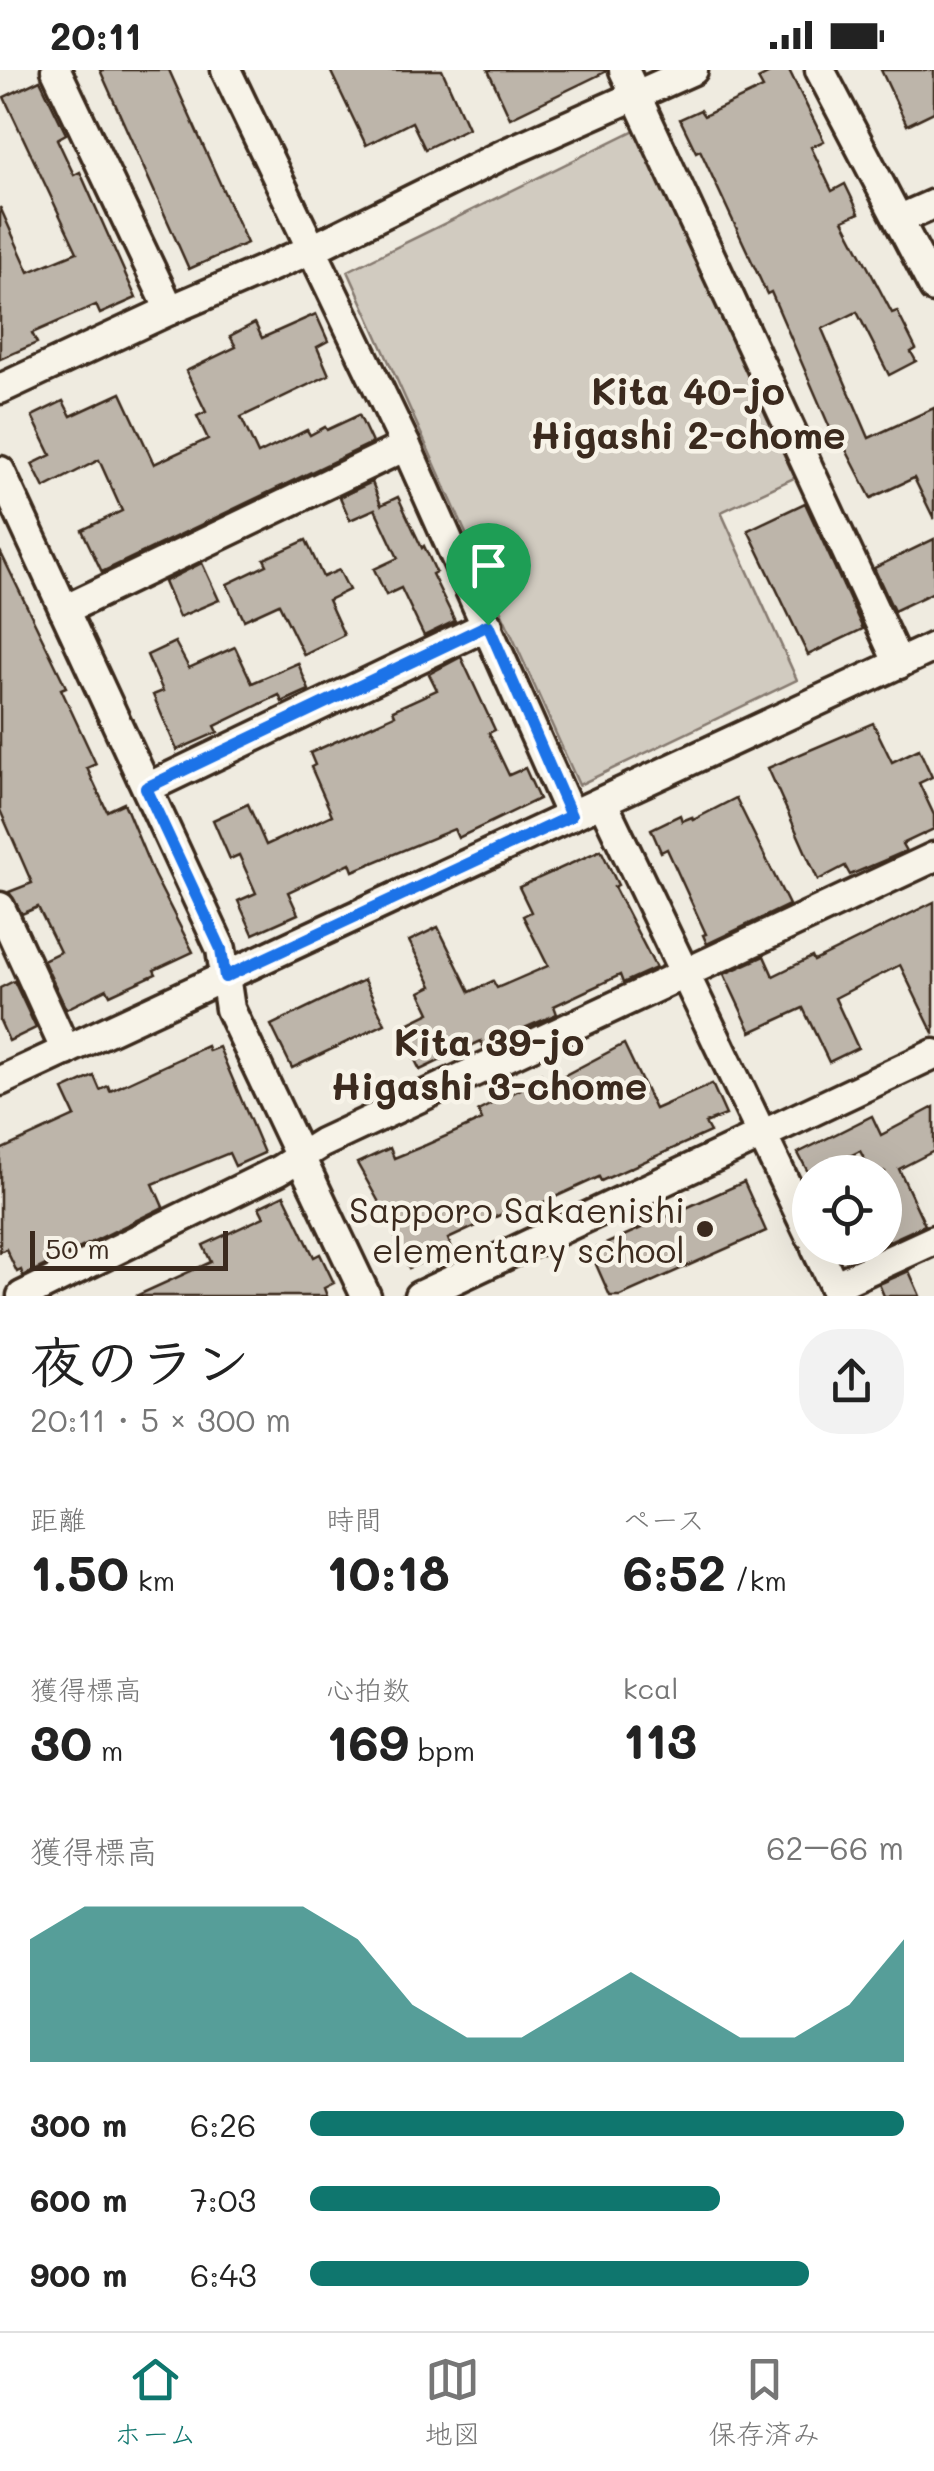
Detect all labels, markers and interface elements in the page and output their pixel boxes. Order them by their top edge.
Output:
text: 20:11 [50,10,141,60]
district label: Kita 40-jo Higashi 2-chome [530,365,846,459]
pin [446,523,531,626]
icon: arrive [461,538,516,593]
district label: Kita 39-jo Higashi 3-chome [331,1016,647,1110]
map controls [792,1155,902,1265]
button: locate [792,1155,902,1265]
place label: Sapporo Sakaenishi elementary school [349,1186,685,1272]
marker: Sapporo Sakaenishi elementary school [694,1218,716,1240]
scale bar [30,1226,228,1270]
text: 50 m [45,1230,110,1266]
text: 夜のラン [30,1324,250,1396]
button: share [799,1329,904,1434]
text: 20:11 · 5 × 300 m [30,1398,291,1440]
text: 距離 [30,1501,86,1537]
text: 時間 [326,1501,382,1537]
text: ペース [623,1501,705,1537]
text: 1.50 [30,1538,129,1604]
text: 10:18 [326,1538,450,1604]
text: 6:52 [623,1538,726,1604]
text: km [129,1562,175,1598]
text: /km [726,1562,787,1598]
text: kcal [623,1670,678,1706]
text: 獲得標高 [30,1671,142,1707]
text: 心拍数 [326,1671,410,1707]
text: 113 [623,1706,697,1772]
text: 30 [30,1708,92,1774]
text: 169 [326,1708,409,1774]
text: m [92,1732,123,1768]
text: bpm [409,1732,475,1768]
text: 62–66 m [766,1826,904,1868]
text: 獲得標高 [30,1829,158,1871]
text: 300 m [30,2103,127,2145]
text: 6:26 [190,2103,256,2145]
text: 600 m [30,2178,127,2220]
text: 7:03 [190,2178,256,2220]
text: 900 m [30,2253,127,2295]
text: 6:43 [190,2253,257,2295]
tab: ホーム [114,2352,197,2452]
tab: 地図 [424,2352,480,2452]
tab: 保存済み [708,2352,820,2452]

